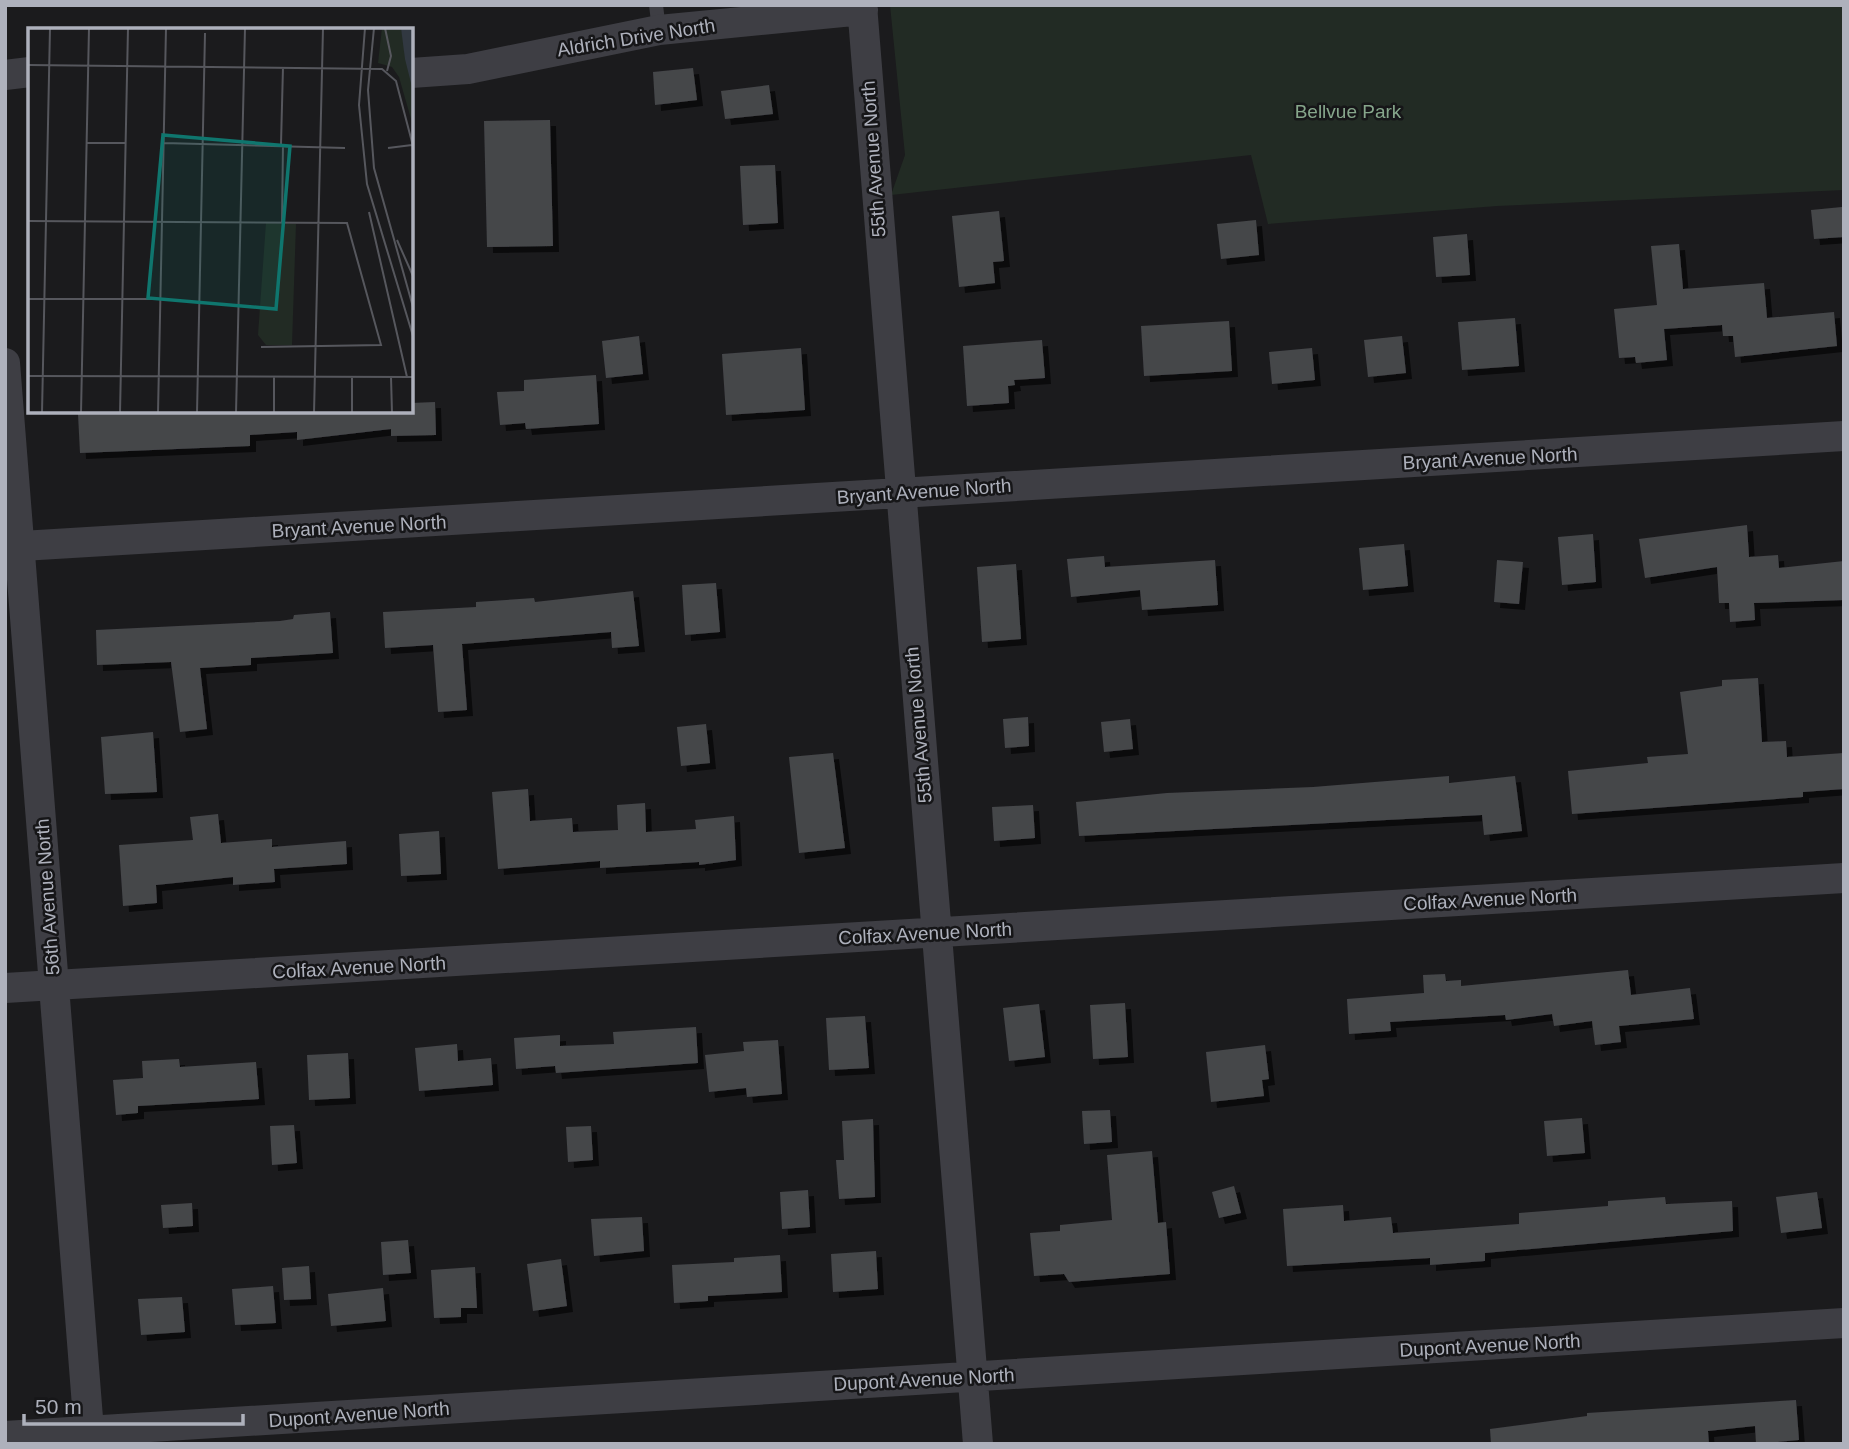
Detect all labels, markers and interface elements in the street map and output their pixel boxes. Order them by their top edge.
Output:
street label: Aldrich Drive North [556,15,716,60]
inset map [28,28,413,413]
street label: 55th Avenue North [858,80,889,238]
park label: Bellvue Park [1295,101,1402,122]
street label: Bryant Avenue North [1402,443,1578,474]
street label: Bryant Avenue North [836,475,1012,508]
street label: Bryant Avenue North [271,511,447,542]
street label: 55th Avenue North [901,646,936,804]
street label: 56th Avenue North [32,818,63,976]
street label: Colfax Avenue North [1403,884,1577,915]
street label: Colfax Avenue North [838,918,1012,949]
street label: Colfax Avenue North [272,952,446,983]
street label: Dupont Avenue North [1399,1330,1581,1361]
street label: Dupont Avenue North [833,1364,1015,1395]
scale bar [24,1382,243,1426]
text: 50 m [35,1395,82,1418]
street label: Dupont Avenue North [268,1398,450,1431]

